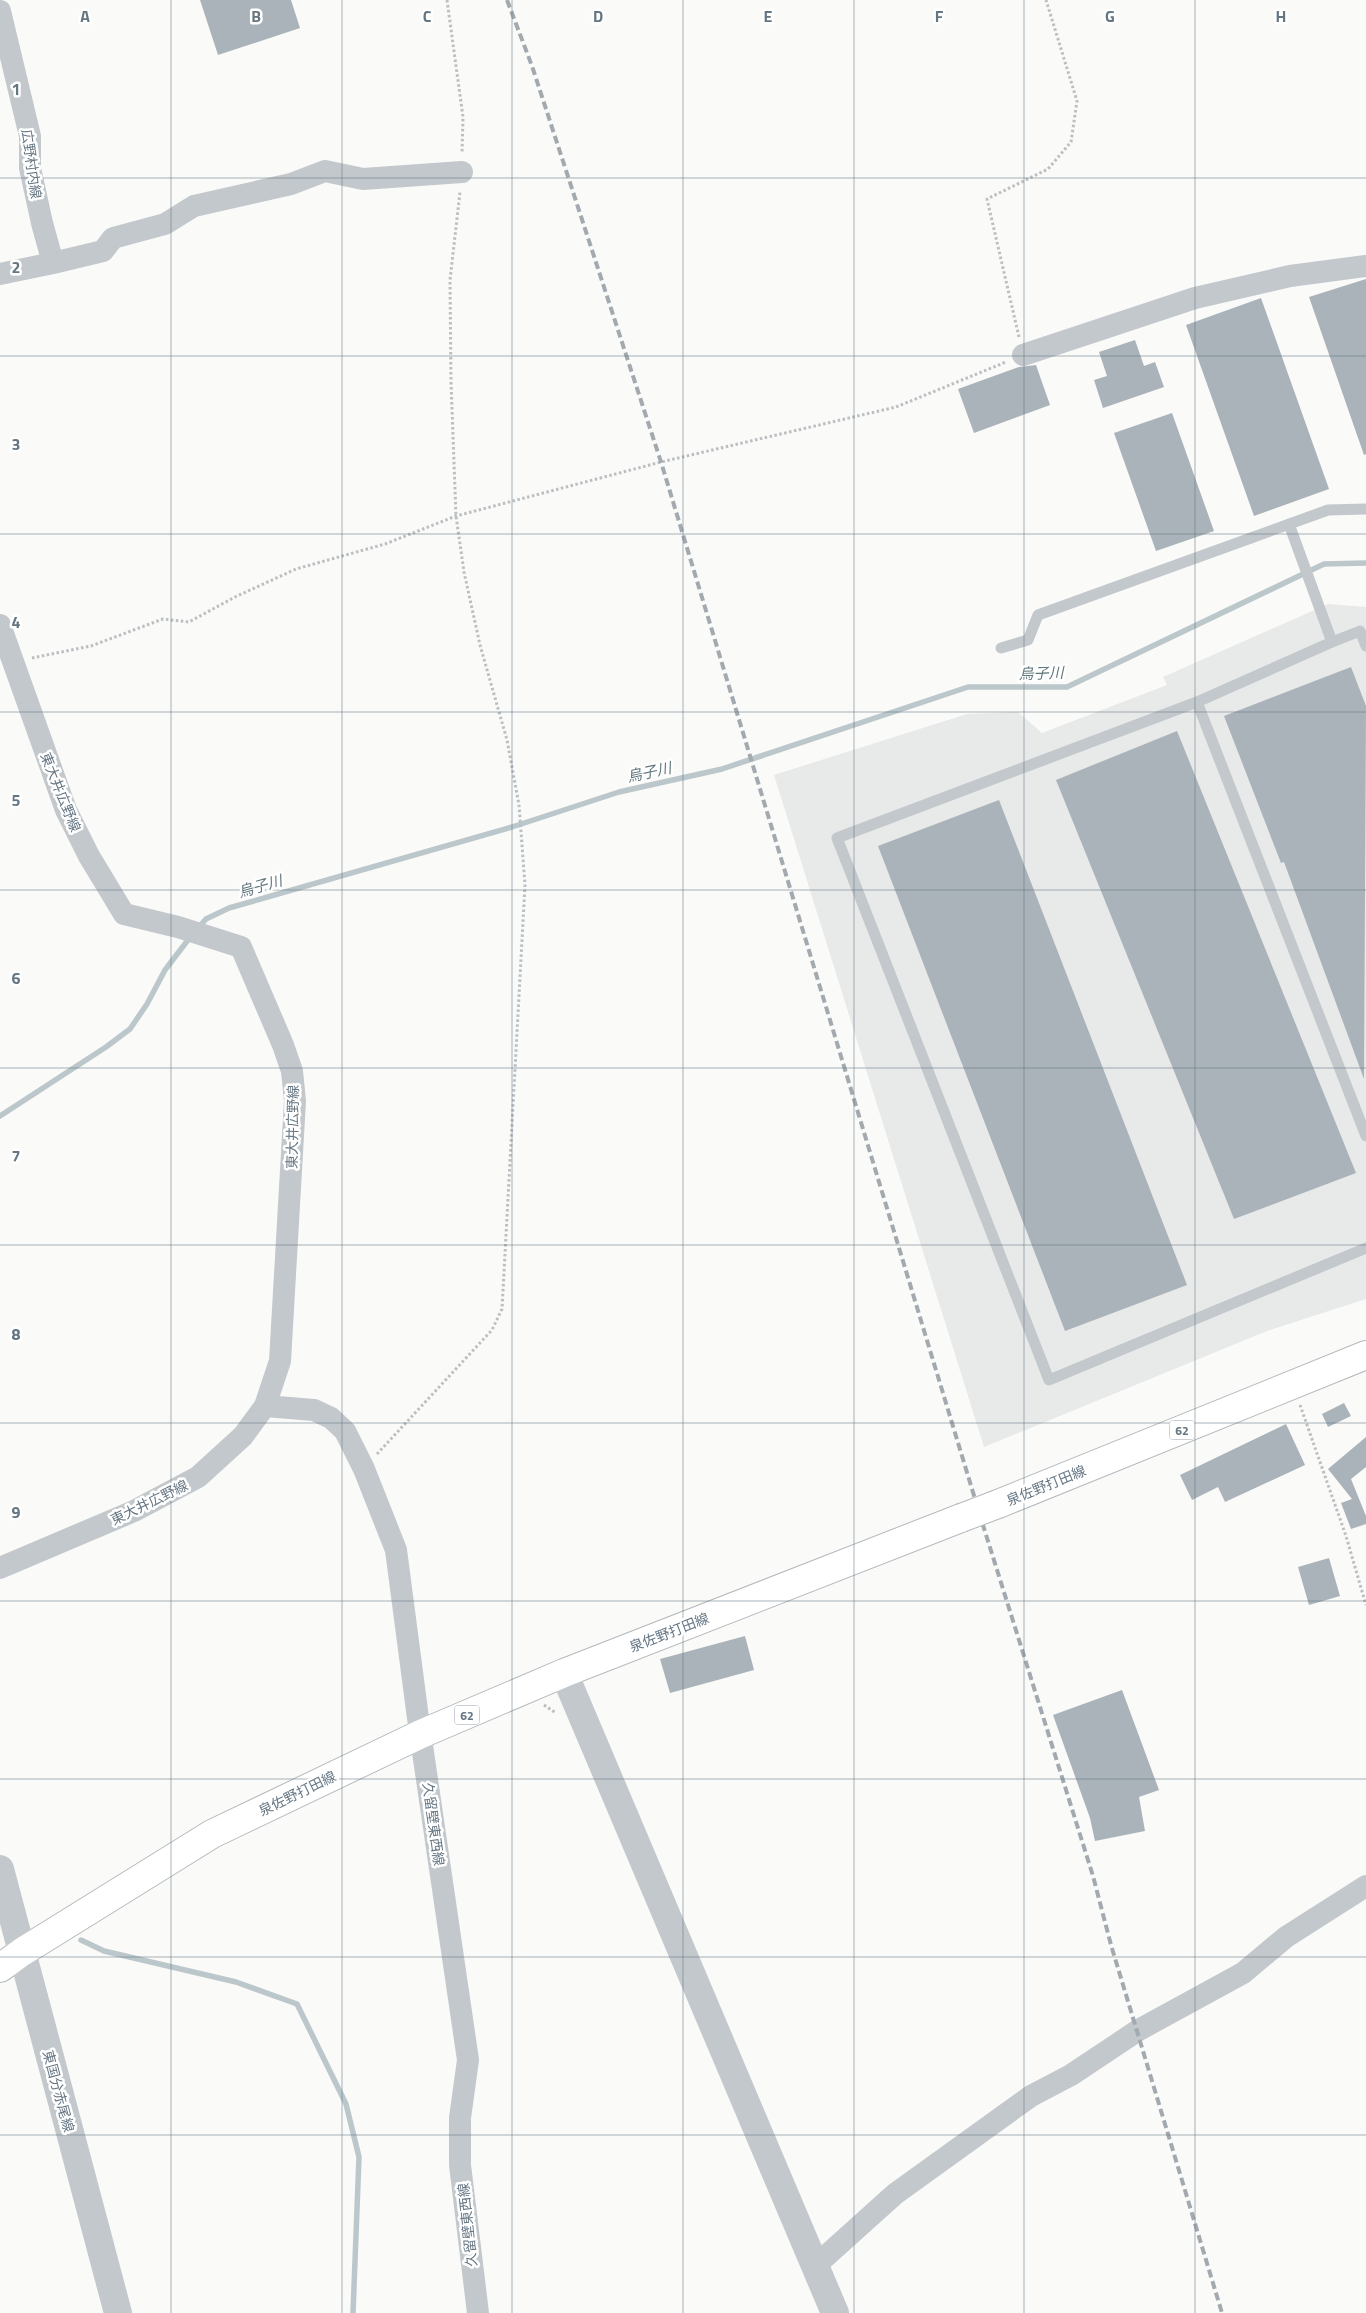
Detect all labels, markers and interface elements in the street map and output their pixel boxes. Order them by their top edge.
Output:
text: A [80,4,90,28]
text: B [251,4,261,28]
text: C [423,4,432,28]
text: D [593,4,603,28]
text: E [764,4,773,28]
text: F [935,4,944,28]
text: G [1105,4,1115,28]
text: H [1276,4,1286,28]
text: 1 [12,77,20,101]
street label: 広野村内線 [17,128,47,200]
text: 2 [12,255,20,279]
text: 3 [12,432,20,456]
text: 4 [12,610,21,634]
water label: 烏子川 [1018,661,1066,685]
street label: 東大井広野線 [36,749,86,835]
water label: 烏子川 [625,756,675,788]
text: 5 [12,788,21,812]
water label: 烏子川 [235,868,287,903]
text: 6 [12,966,21,990]
street label: 東大井広野線 [281,1085,303,1169]
text: 7 [12,1144,20,1168]
text: 8 [12,1322,21,1346]
road number: 62 [1170,1420,1194,1440]
street label: 泉佐野打田線 [1003,1460,1089,1510]
street label: 東大井広野線 [107,1474,191,1530]
text: 9 [12,1500,21,1524]
street label: 泉佐野打田線 [626,1607,712,1657]
road number: 62 [454,1706,480,1724]
street label: 泉佐野打田線 [255,1765,339,1821]
street label: 久留壁東西線 [418,1781,450,1867]
street label: 東国分赤尾線 [38,2048,80,2134]
street label: 久留壁東西線 [452,2182,482,2268]

